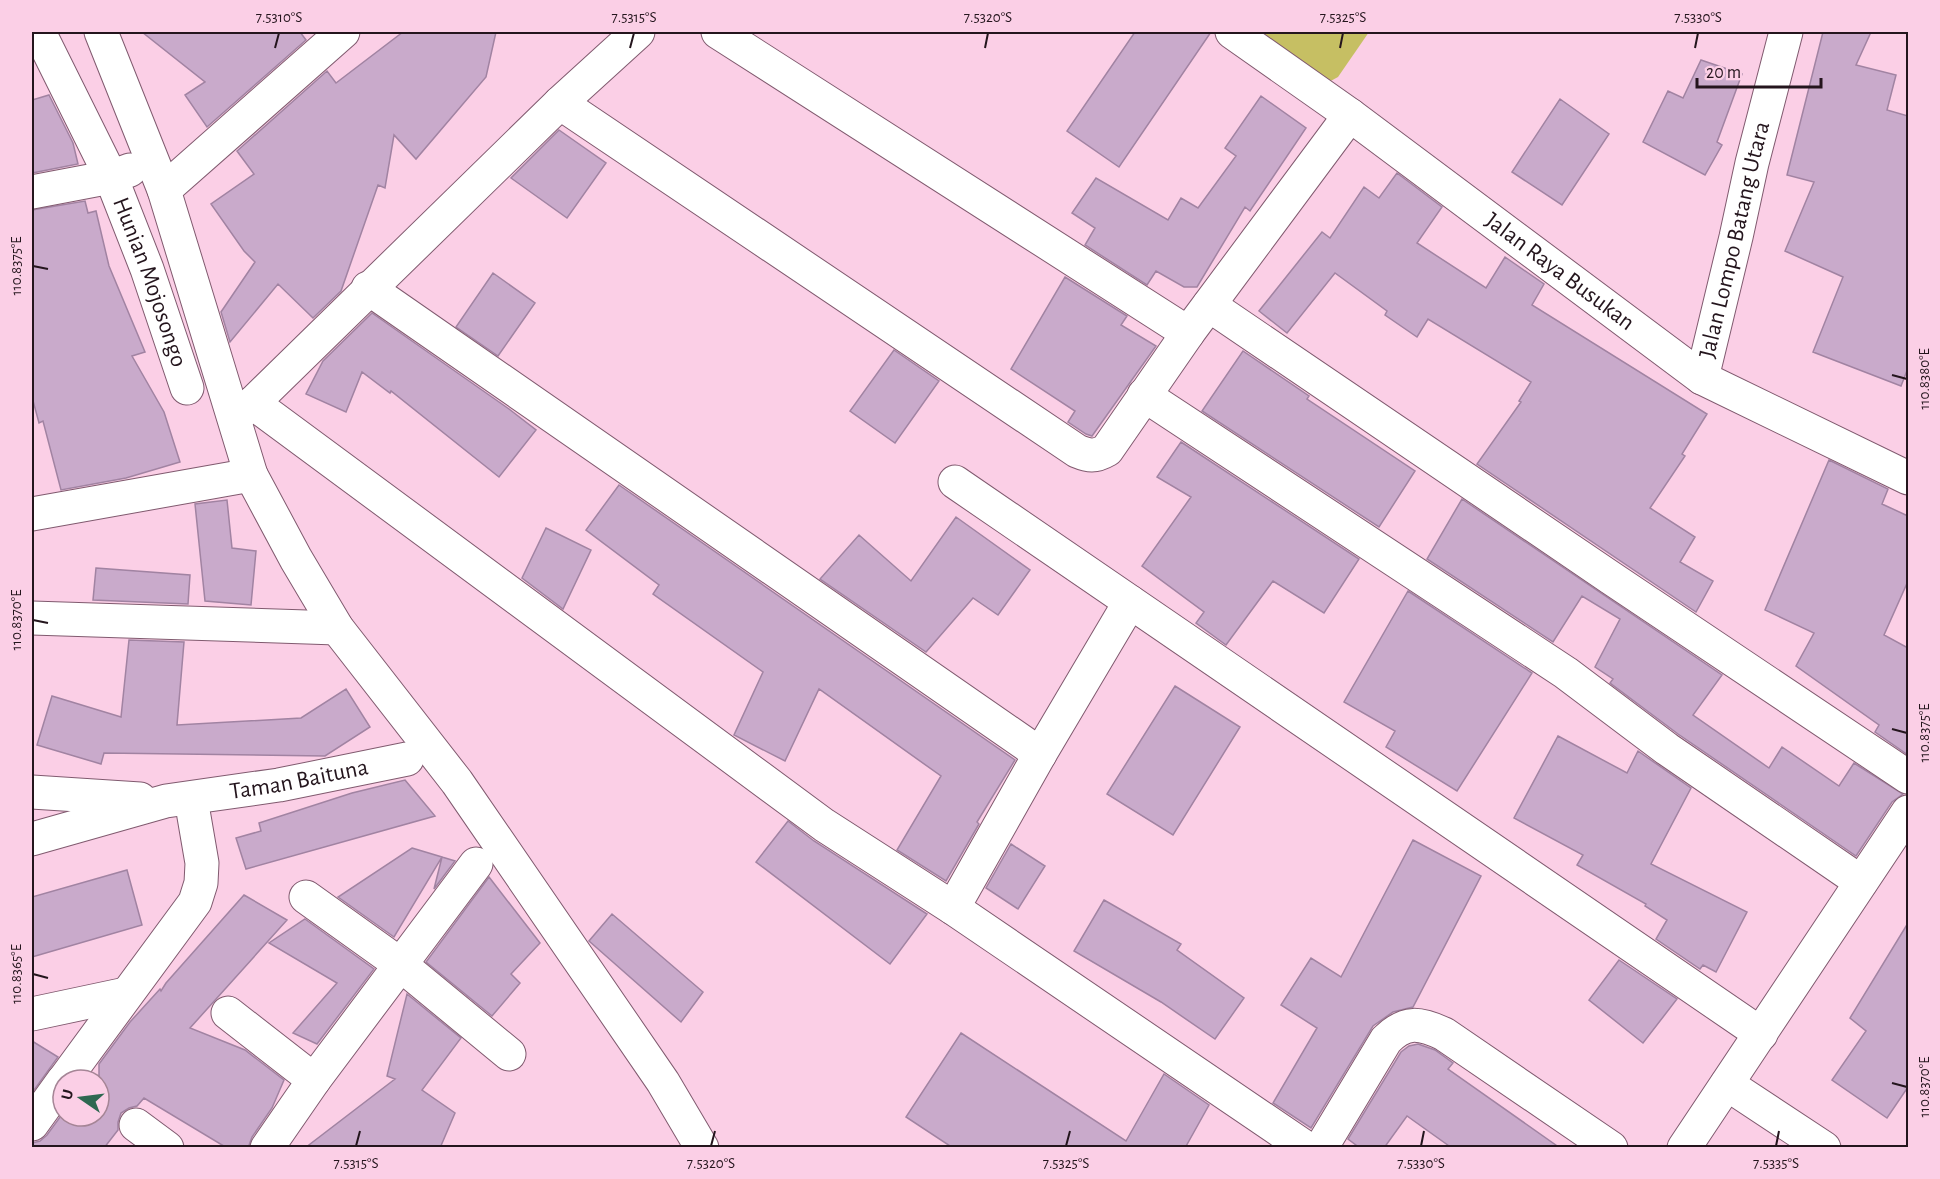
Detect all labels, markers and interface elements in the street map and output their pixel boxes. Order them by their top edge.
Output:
text: 7.5310°S [256,10,302,25]
text: 7.5315°S [611,10,657,25]
text: 7.5320°S [964,10,1012,25]
text: 7.5325°S [1320,10,1366,25]
text: 7.5330°S [1674,10,1722,25]
scale bar [1697,51,1822,89]
text: 20 m [1706,64,1741,82]
street label: Jalan Lompo Batang Utara [1695,119,1774,361]
street label: Hunian Mojosongo [108,194,191,370]
street label: Jalan Raya Busukan [1480,208,1639,335]
text: 110.8375°E [9,236,24,296]
text: 110.8380°E [1917,348,1932,410]
text: 110.8370°E [9,590,24,650]
text: 110.8375°E [1917,703,1932,763]
street label: Taman Baituna [228,755,370,804]
text: 110.8365°E [9,944,24,1004]
text: 110.8370°E [1917,1057,1932,1117]
north arrow [51,1068,111,1128]
text: U [58,1088,76,1102]
text: 7.5315°S [333,1156,379,1171]
text: 7.5320°S [687,1156,735,1171]
text: 7.5325°S [1043,1156,1089,1171]
text: 7.5330°S [1397,1156,1445,1171]
text: 7.5335°S [1753,1156,1799,1171]

